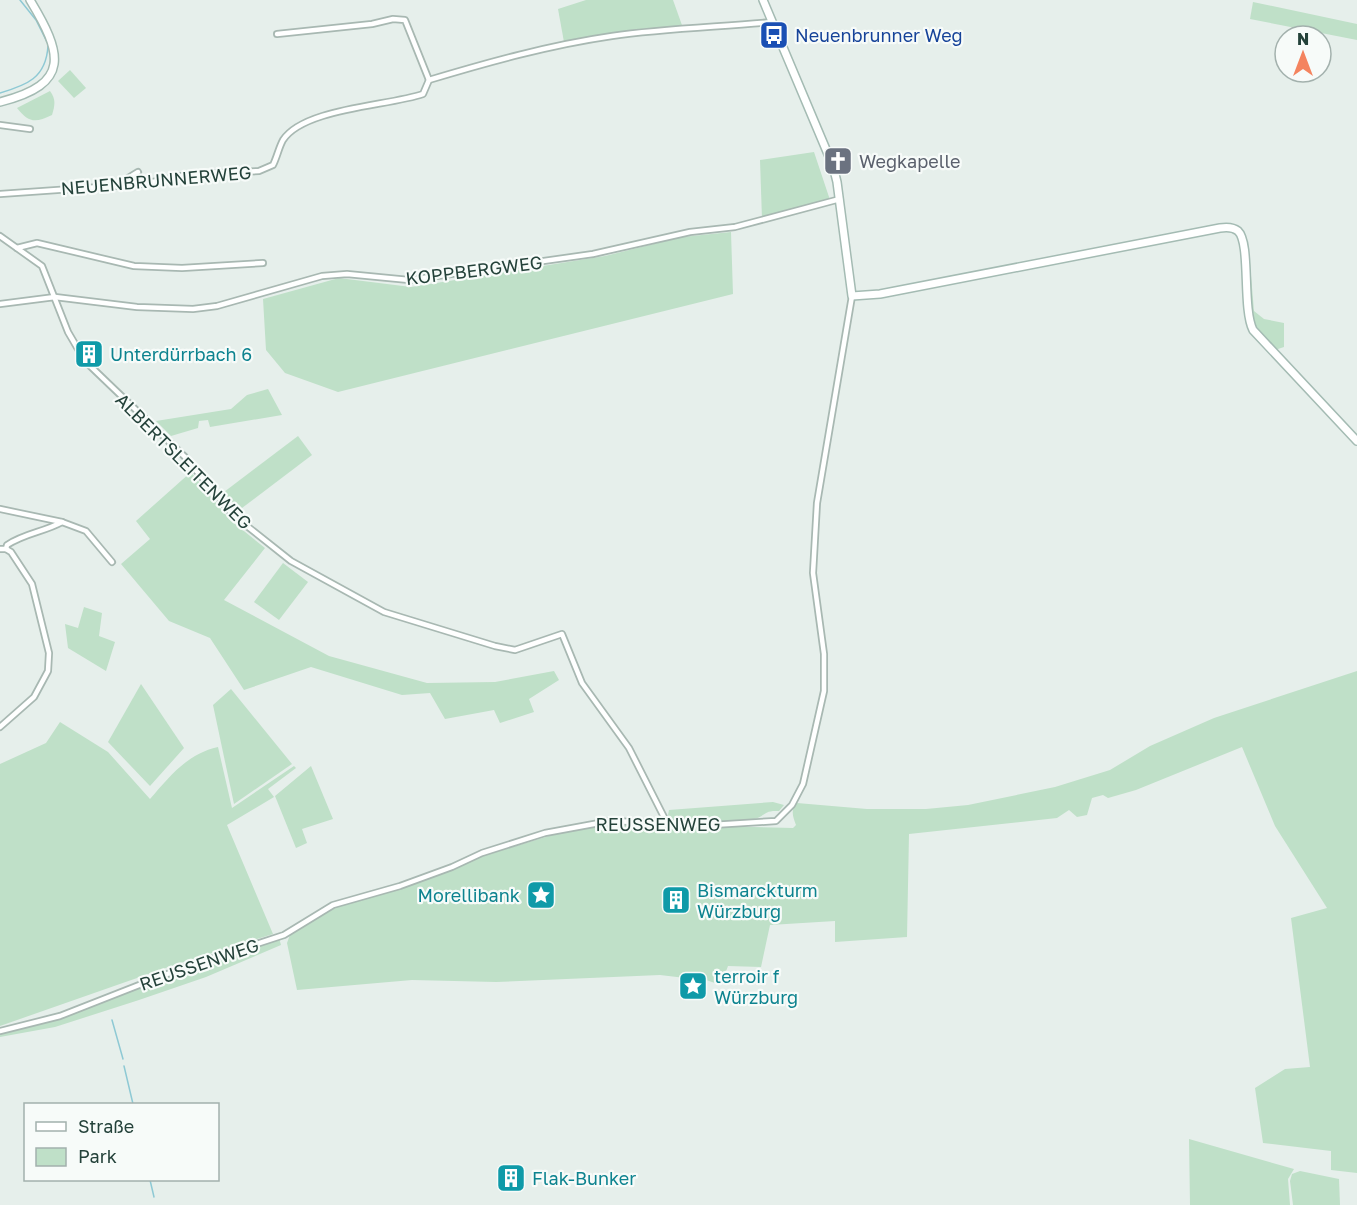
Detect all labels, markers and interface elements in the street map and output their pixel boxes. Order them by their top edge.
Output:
bus stop icon: Neuenbrunner Weg [758,19,790,51]
place label: Neuenbrunner Weg [795,24,963,46]
north arrow [1273,24,1333,84]
text: N [1297,29,1309,49]
church icon: Wegkapelle [822,145,854,177]
place label: Wegkapelle [859,150,961,172]
street label: NEUENBRUNNERWEG [60,161,252,199]
street label: KOPPBERGWEG [404,251,544,289]
building icon: Unterdürrbach 6 [73,338,105,370]
place label: Unterdürrbach 6 [110,343,252,365]
street label: ALBERTSLEITENWEG [111,388,257,534]
street label: REUSSENWEG [596,813,720,835]
place icon: Morellibank [525,879,557,911]
place label: Bismarckturm Würzburg [697,879,818,922]
place label: Morellibank [418,884,520,906]
building icon: Bismarckturm Würzburg [660,884,692,916]
street label: REUSSENWEG [136,933,262,995]
place label: terroir f Würzburg [714,965,798,1008]
place icon: terroir f Würzburg [677,970,709,1002]
legend [24,1103,219,1181]
text: Straße [78,1115,134,1137]
text: Park [78,1145,117,1167]
building icon: Flak-Bunker [495,1162,527,1194]
place label: Flak-Bunker [532,1167,636,1189]

